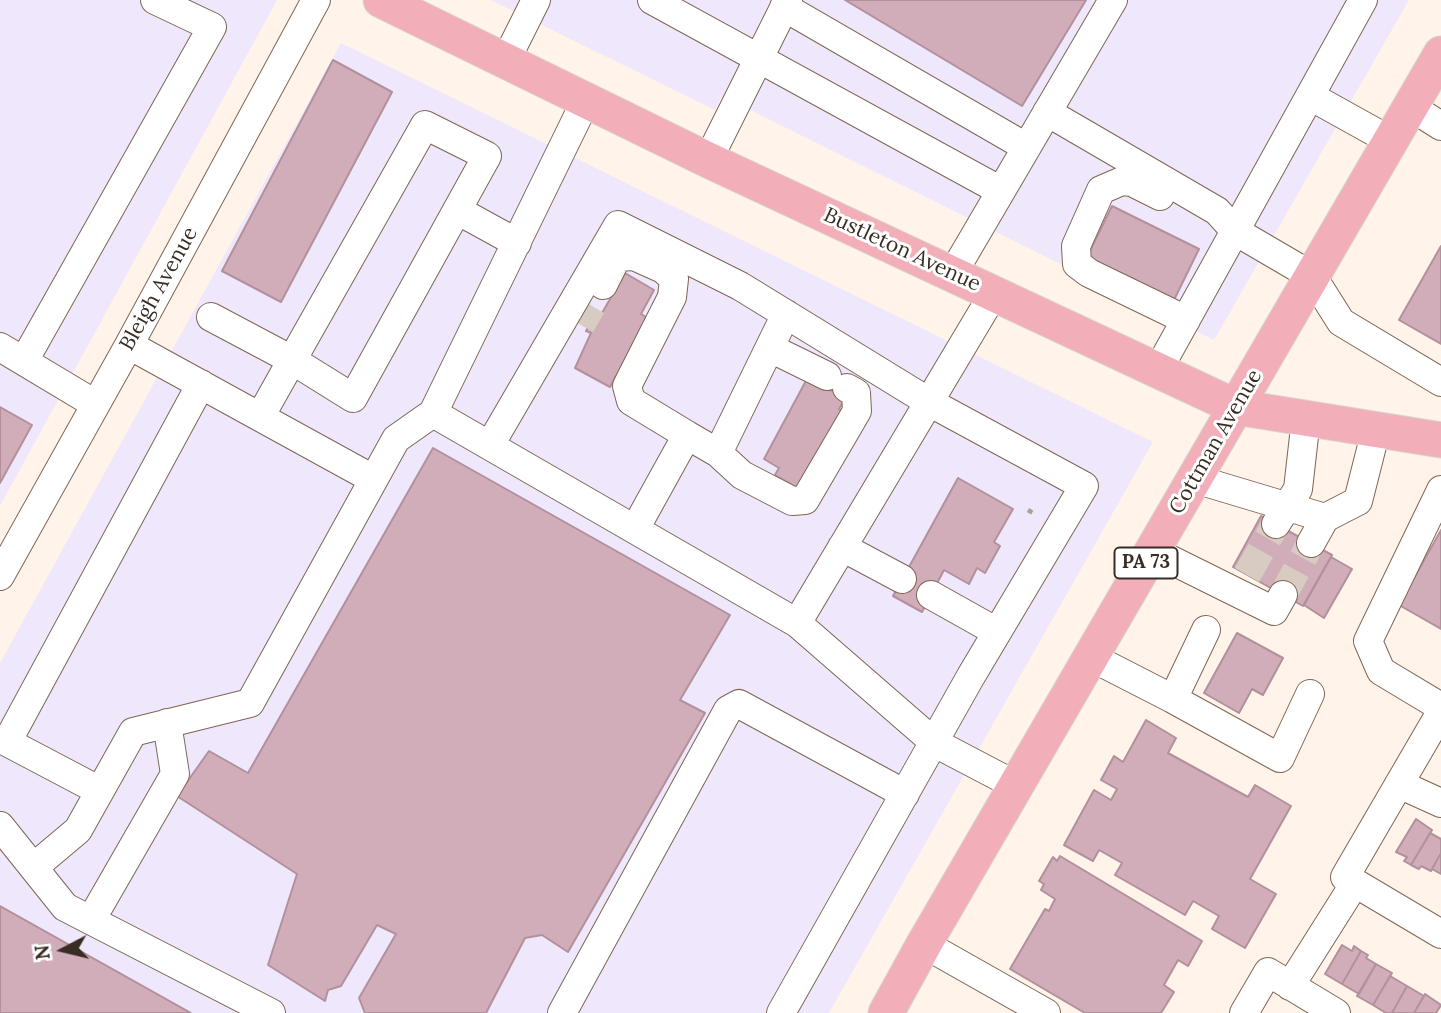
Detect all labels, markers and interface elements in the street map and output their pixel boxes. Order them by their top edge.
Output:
street label: Bustleton Avenue [820,203,984,297]
street label: Bleigh Avenue [115,223,203,355]
street label: Cottman Avenue [1164,365,1268,519]
road number: PA 73 [1114,548,1178,578]
north arrow [28,915,98,985]
text: N [29,944,55,961]

